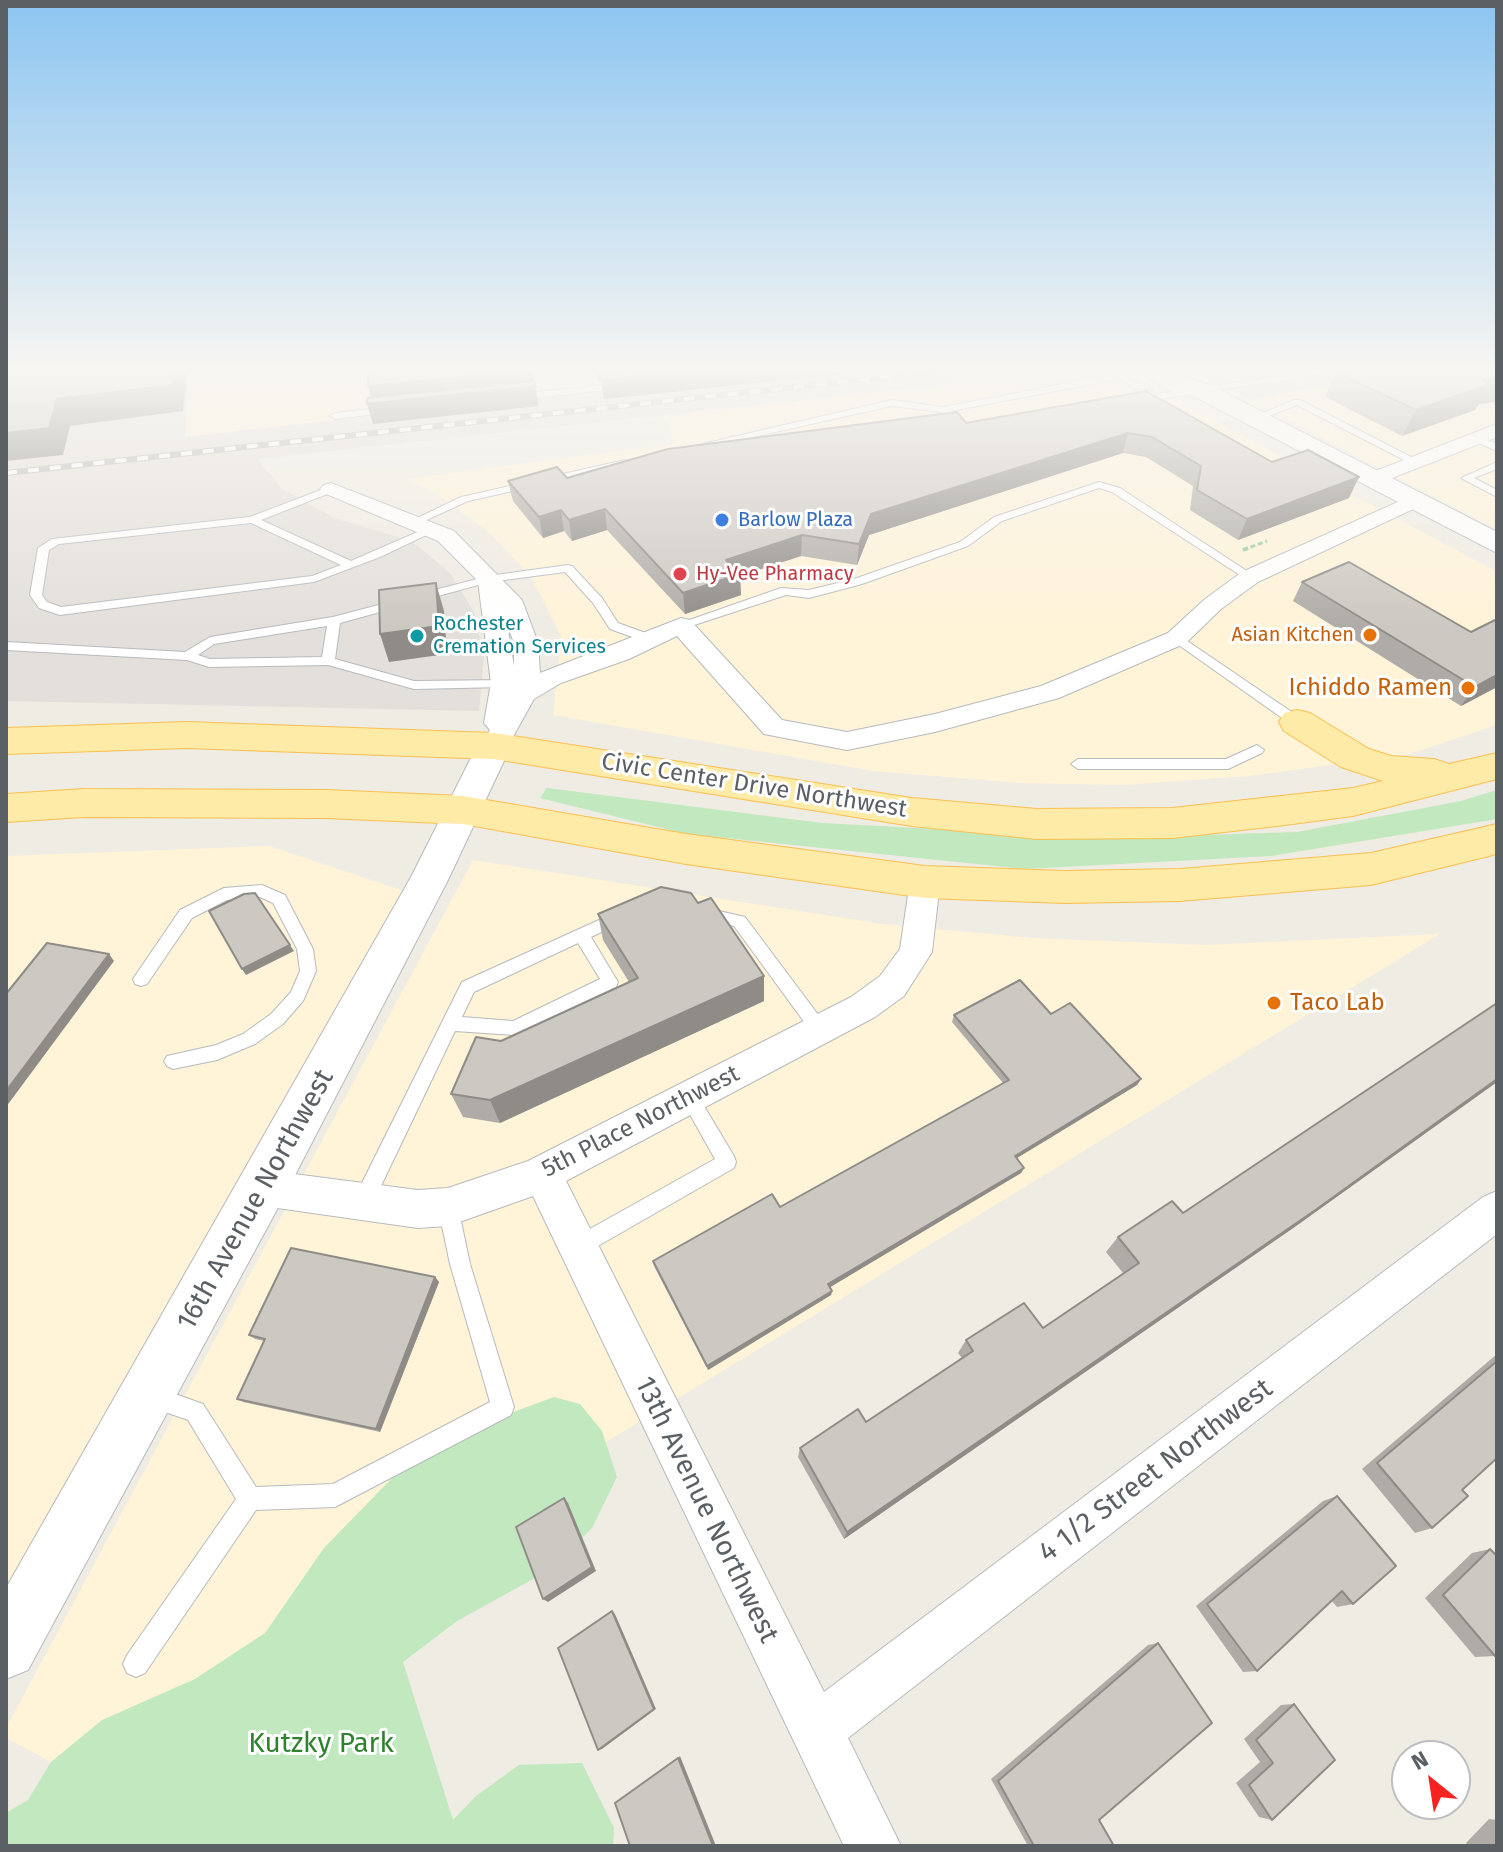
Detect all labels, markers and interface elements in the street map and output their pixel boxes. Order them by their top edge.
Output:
place label: Barlow Plaza [738,508,853,532]
marker: Barlow Plaza [713,511,731,529]
place label: Hy-Vee Pharmacy [696,562,853,586]
marker: Hy-Vee Pharmacy [671,565,689,583]
place label: Rochester Cremation Services [433,612,606,659]
place label: Asian Kitchen [1231,623,1354,647]
marker: Asian Kitchen [1361,626,1379,644]
marker: Rochester Cremation Services [408,627,426,645]
place label: Ichiddo Ramen [1288,674,1452,702]
marker: Ichiddo Ramen [1459,679,1477,697]
street label: Civic Center Drive Northwest [599,748,909,824]
place label: Taco Lab [1290,989,1385,1017]
marker: Taco Lab [1265,994,1283,1012]
street label: 5th Place Northwest [538,1060,744,1184]
street label: 16th Avenue Northwest [170,1064,342,1336]
street label: 13th Avenue Northwest [627,1372,785,1648]
street label: 4 1/2 Street Northwest [1033,1372,1279,1570]
park label: Kutzky Park [248,1727,394,1761]
north arrow [1391,1740,1471,1820]
text: N [1407,1745,1433,1776]

